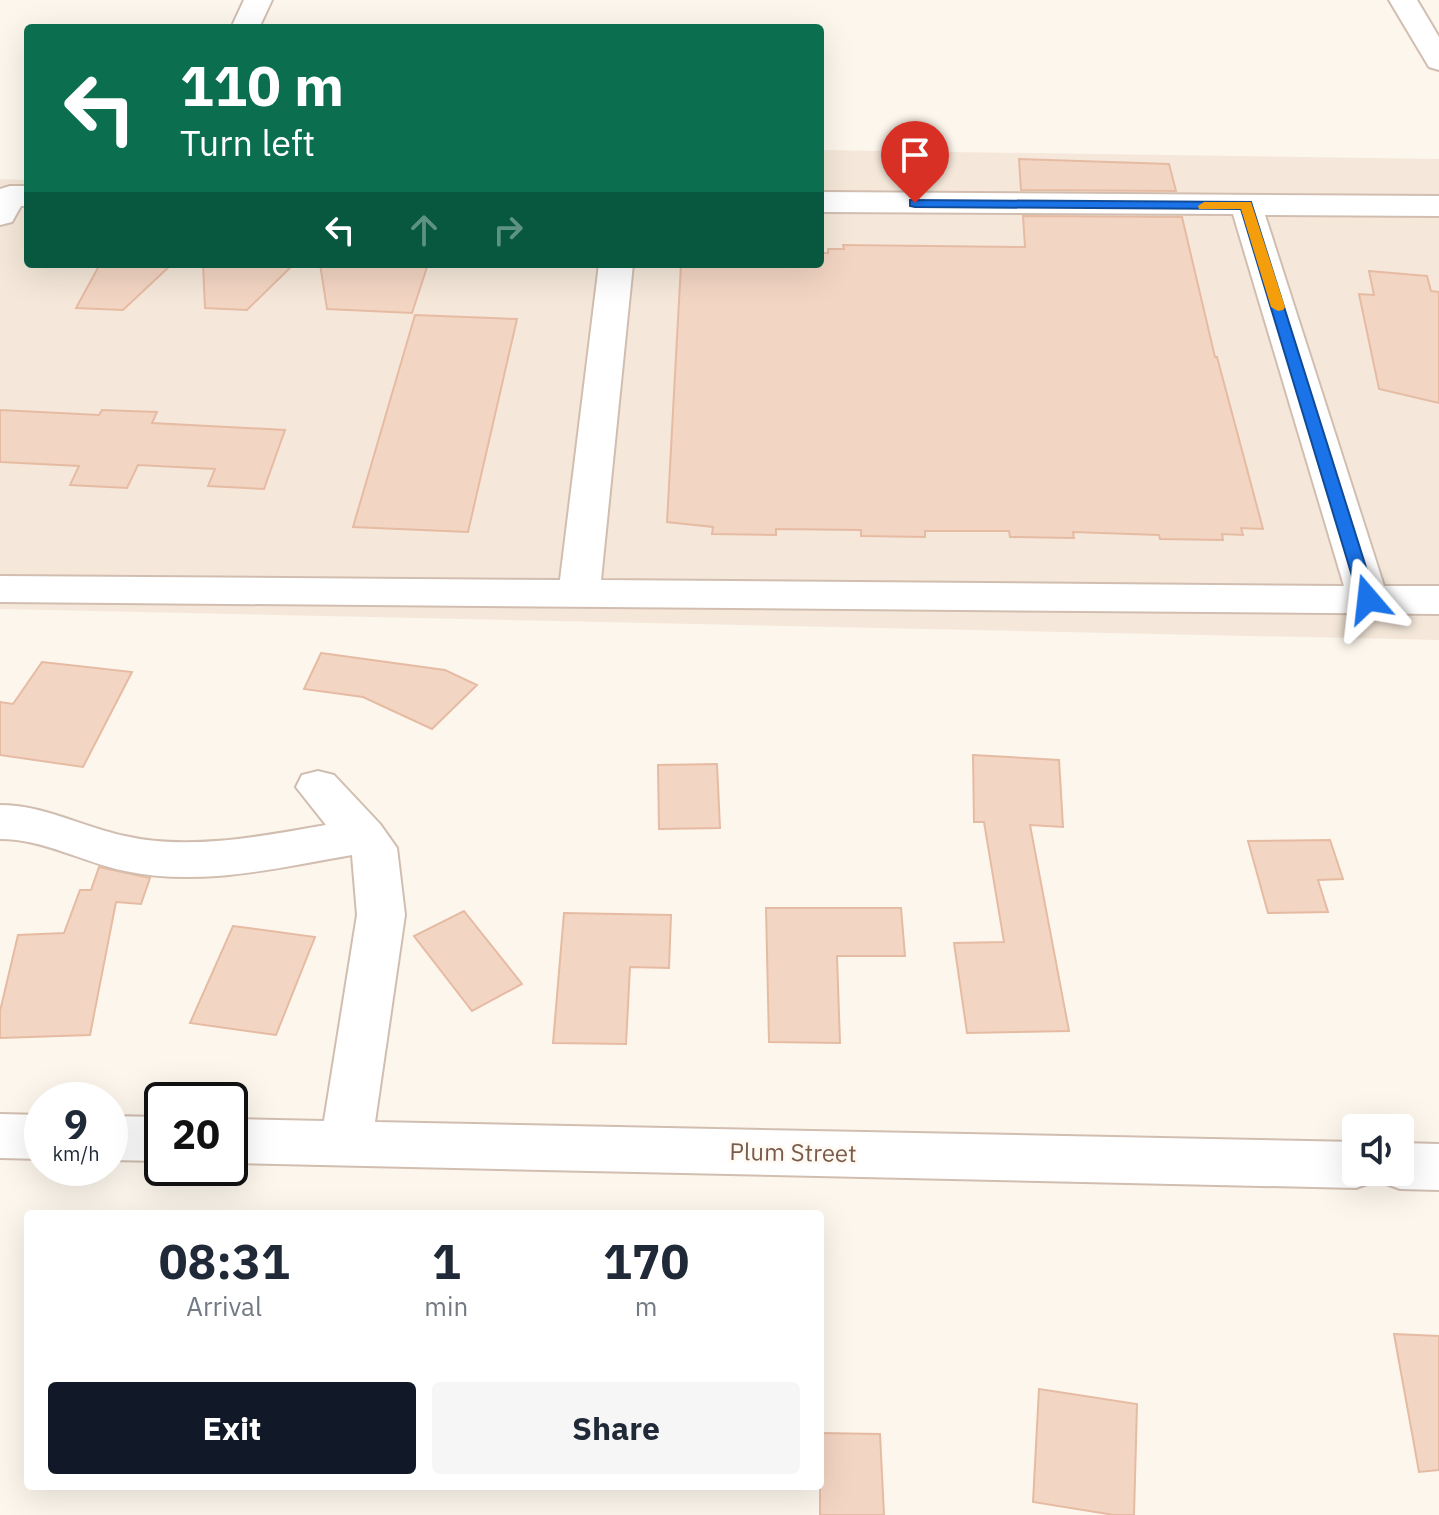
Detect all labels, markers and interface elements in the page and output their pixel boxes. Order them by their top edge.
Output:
text: 110 m [180,49,344,121]
icon: left [48,56,152,160]
text: Turn left [180,119,315,166]
pin [881,121,949,203]
icon: arrive [893,133,937,177]
icon: left [318,208,362,252]
icon: ahead [402,208,446,252]
icon: right [486,208,530,252]
position arrow [1326,557,1410,641]
speed limit sign: 20 [144,1082,248,1186]
text: 9 [64,1098,88,1150]
map controls [1342,1114,1414,1186]
button: sound [1342,1114,1414,1186]
street label: Plum Street [729,1135,857,1169]
text: km/h [52,1140,100,1167]
text: 08:31 [159,1230,290,1292]
text: 1 [432,1230,461,1292]
text: 170 [603,1230,689,1292]
text: Arrival [186,1289,262,1323]
text: min [424,1289,468,1323]
text: m [635,1289,657,1323]
button: Exit [48,1382,416,1474]
button: Share [432,1382,800,1474]

